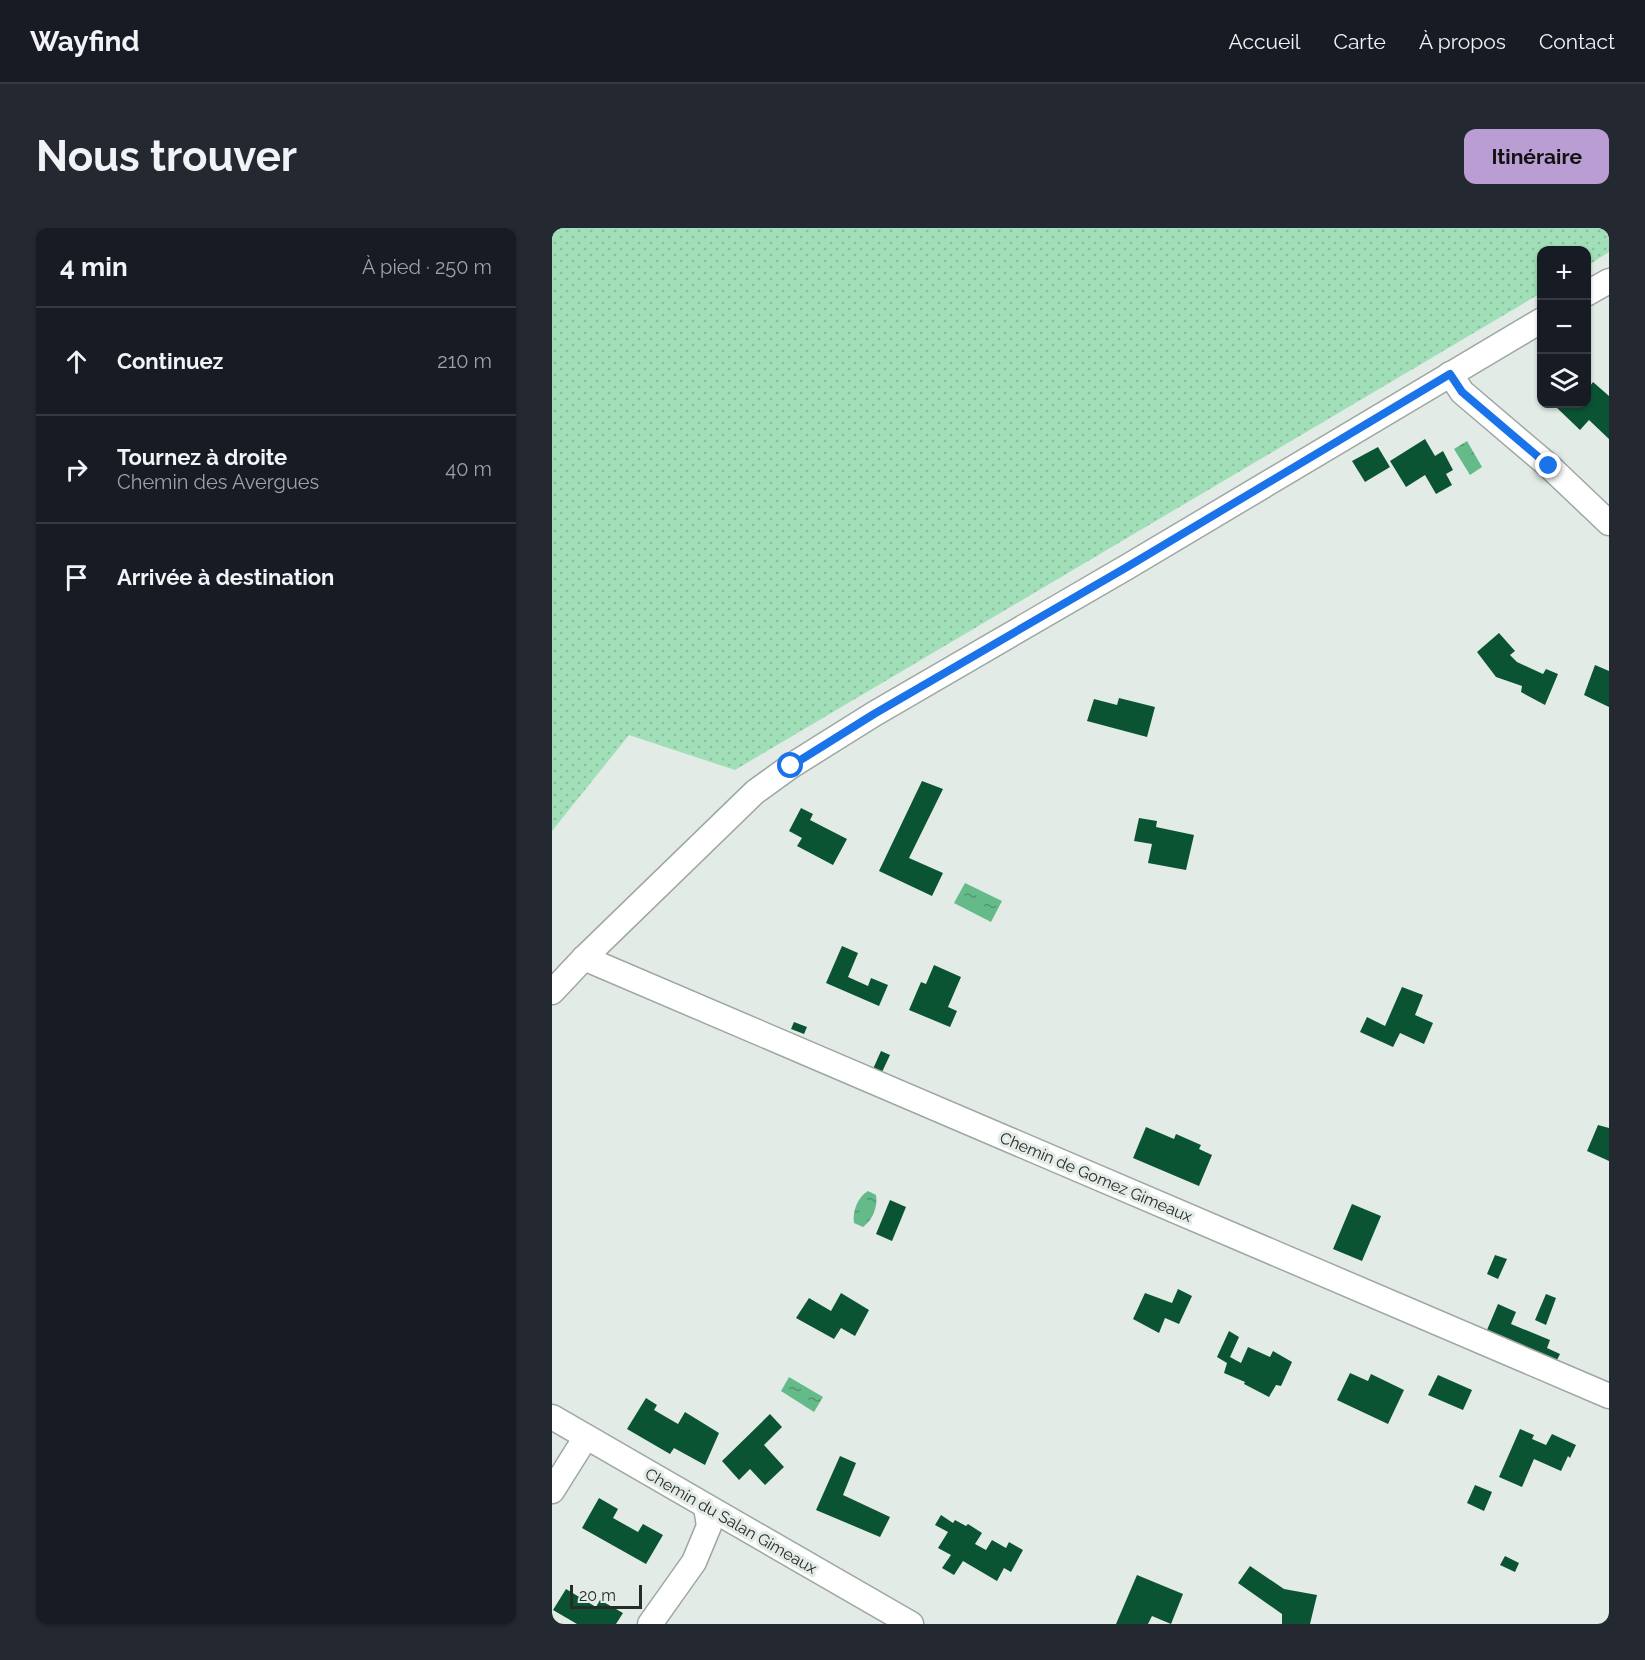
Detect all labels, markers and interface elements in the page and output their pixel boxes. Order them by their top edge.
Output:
text: Wayfind [30,25,140,58]
text: Accueil [1229,29,1301,54]
text: Carte [1334,29,1386,54]
text: À propos [1419,29,1506,54]
text: Contact [1539,29,1615,54]
button: Itinéraire [1464,129,1609,184]
text: Nous trouver [36,132,297,181]
map controls [1537,246,1591,408]
button: + [1537,246,1591,300]
text: 4 min [60,252,128,282]
text: À pied · 250 m [362,255,492,279]
button: − [1537,300,1591,354]
icon: ahead [60,345,93,378]
text: Continuez [117,348,223,374]
text: 210 m [437,349,492,373]
button: layers [1537,354,1591,408]
text: Tournez à droite [117,444,287,470]
route end [1535,452,1561,478]
icon: right [60,453,93,486]
text: 40 m [445,457,492,481]
text: Chemin des Avergues [117,470,319,494]
icon: arrive [60,561,93,594]
text: Arrivée à destination [117,564,334,590]
route start [777,752,803,778]
street label: Chemin de Gomez Gimeaux [997,1128,1195,1226]
street label: Chemin du Salan Gimeaux [642,1464,820,1578]
scale bar [570,1582,642,1610]
text: 20 m [579,1586,616,1605]

